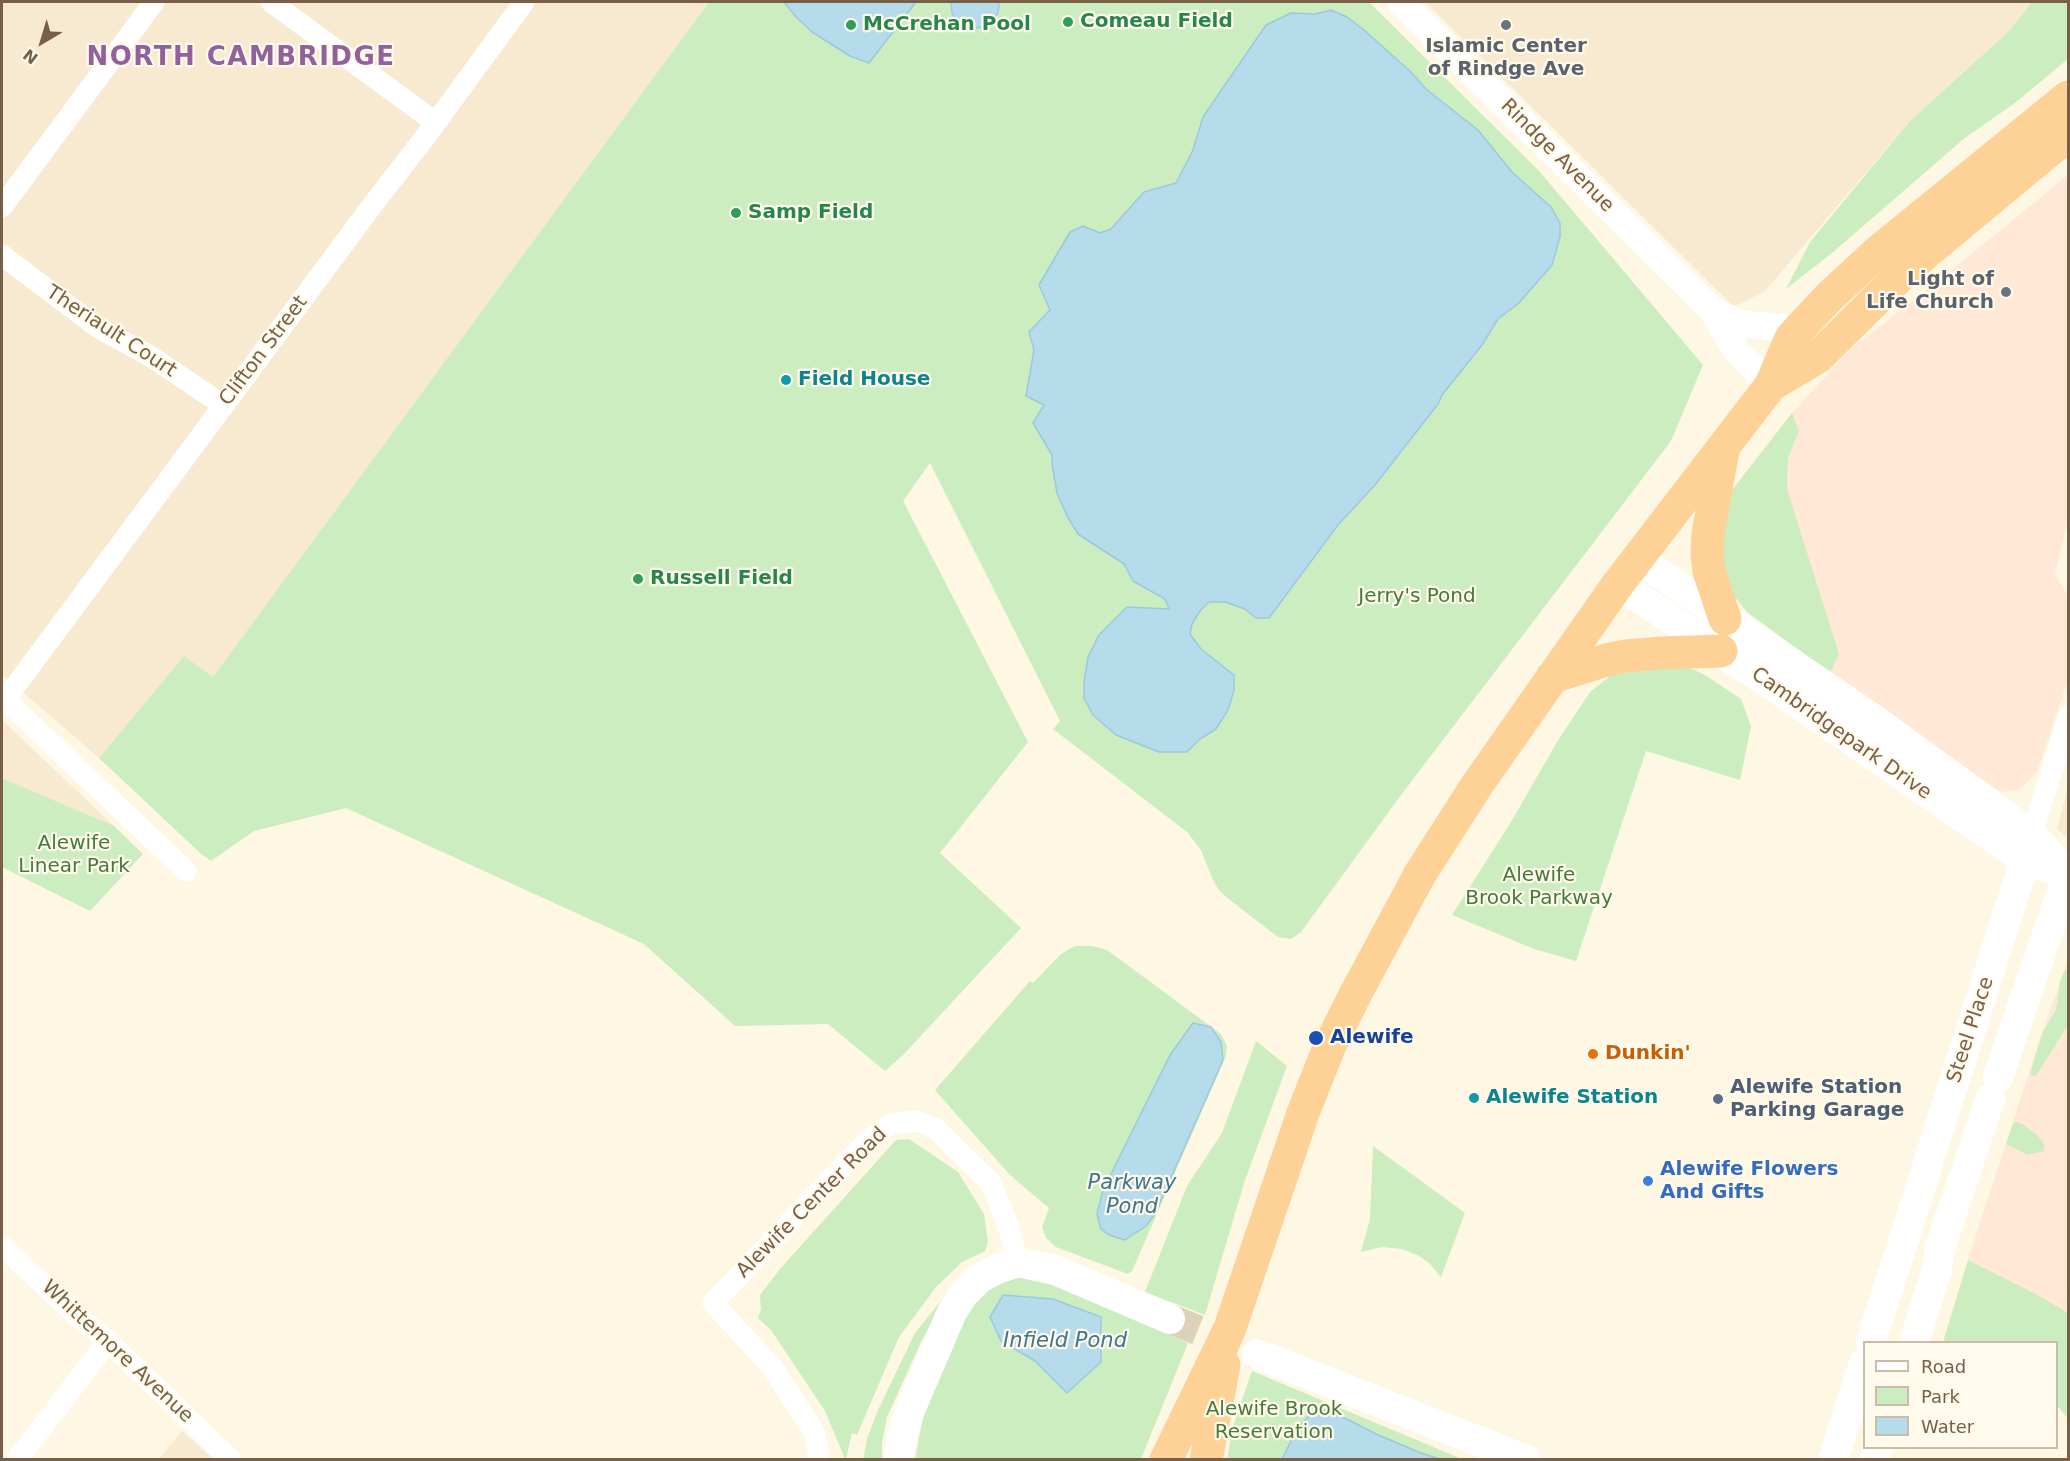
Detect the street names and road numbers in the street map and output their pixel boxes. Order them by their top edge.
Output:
street label: Rindge Avenue [1495,94,1619,218]
street label: Theriault Court [41,281,181,383]
street label: Clifton Street [215,291,313,411]
street label: Cambridgepark Drive [1746,663,1936,805]
street label: Steel Place [1943,974,1999,1086]
street label: Alewife Center Road [732,1123,892,1283]
street label: Whittemore Avenue [36,1276,198,1428]

